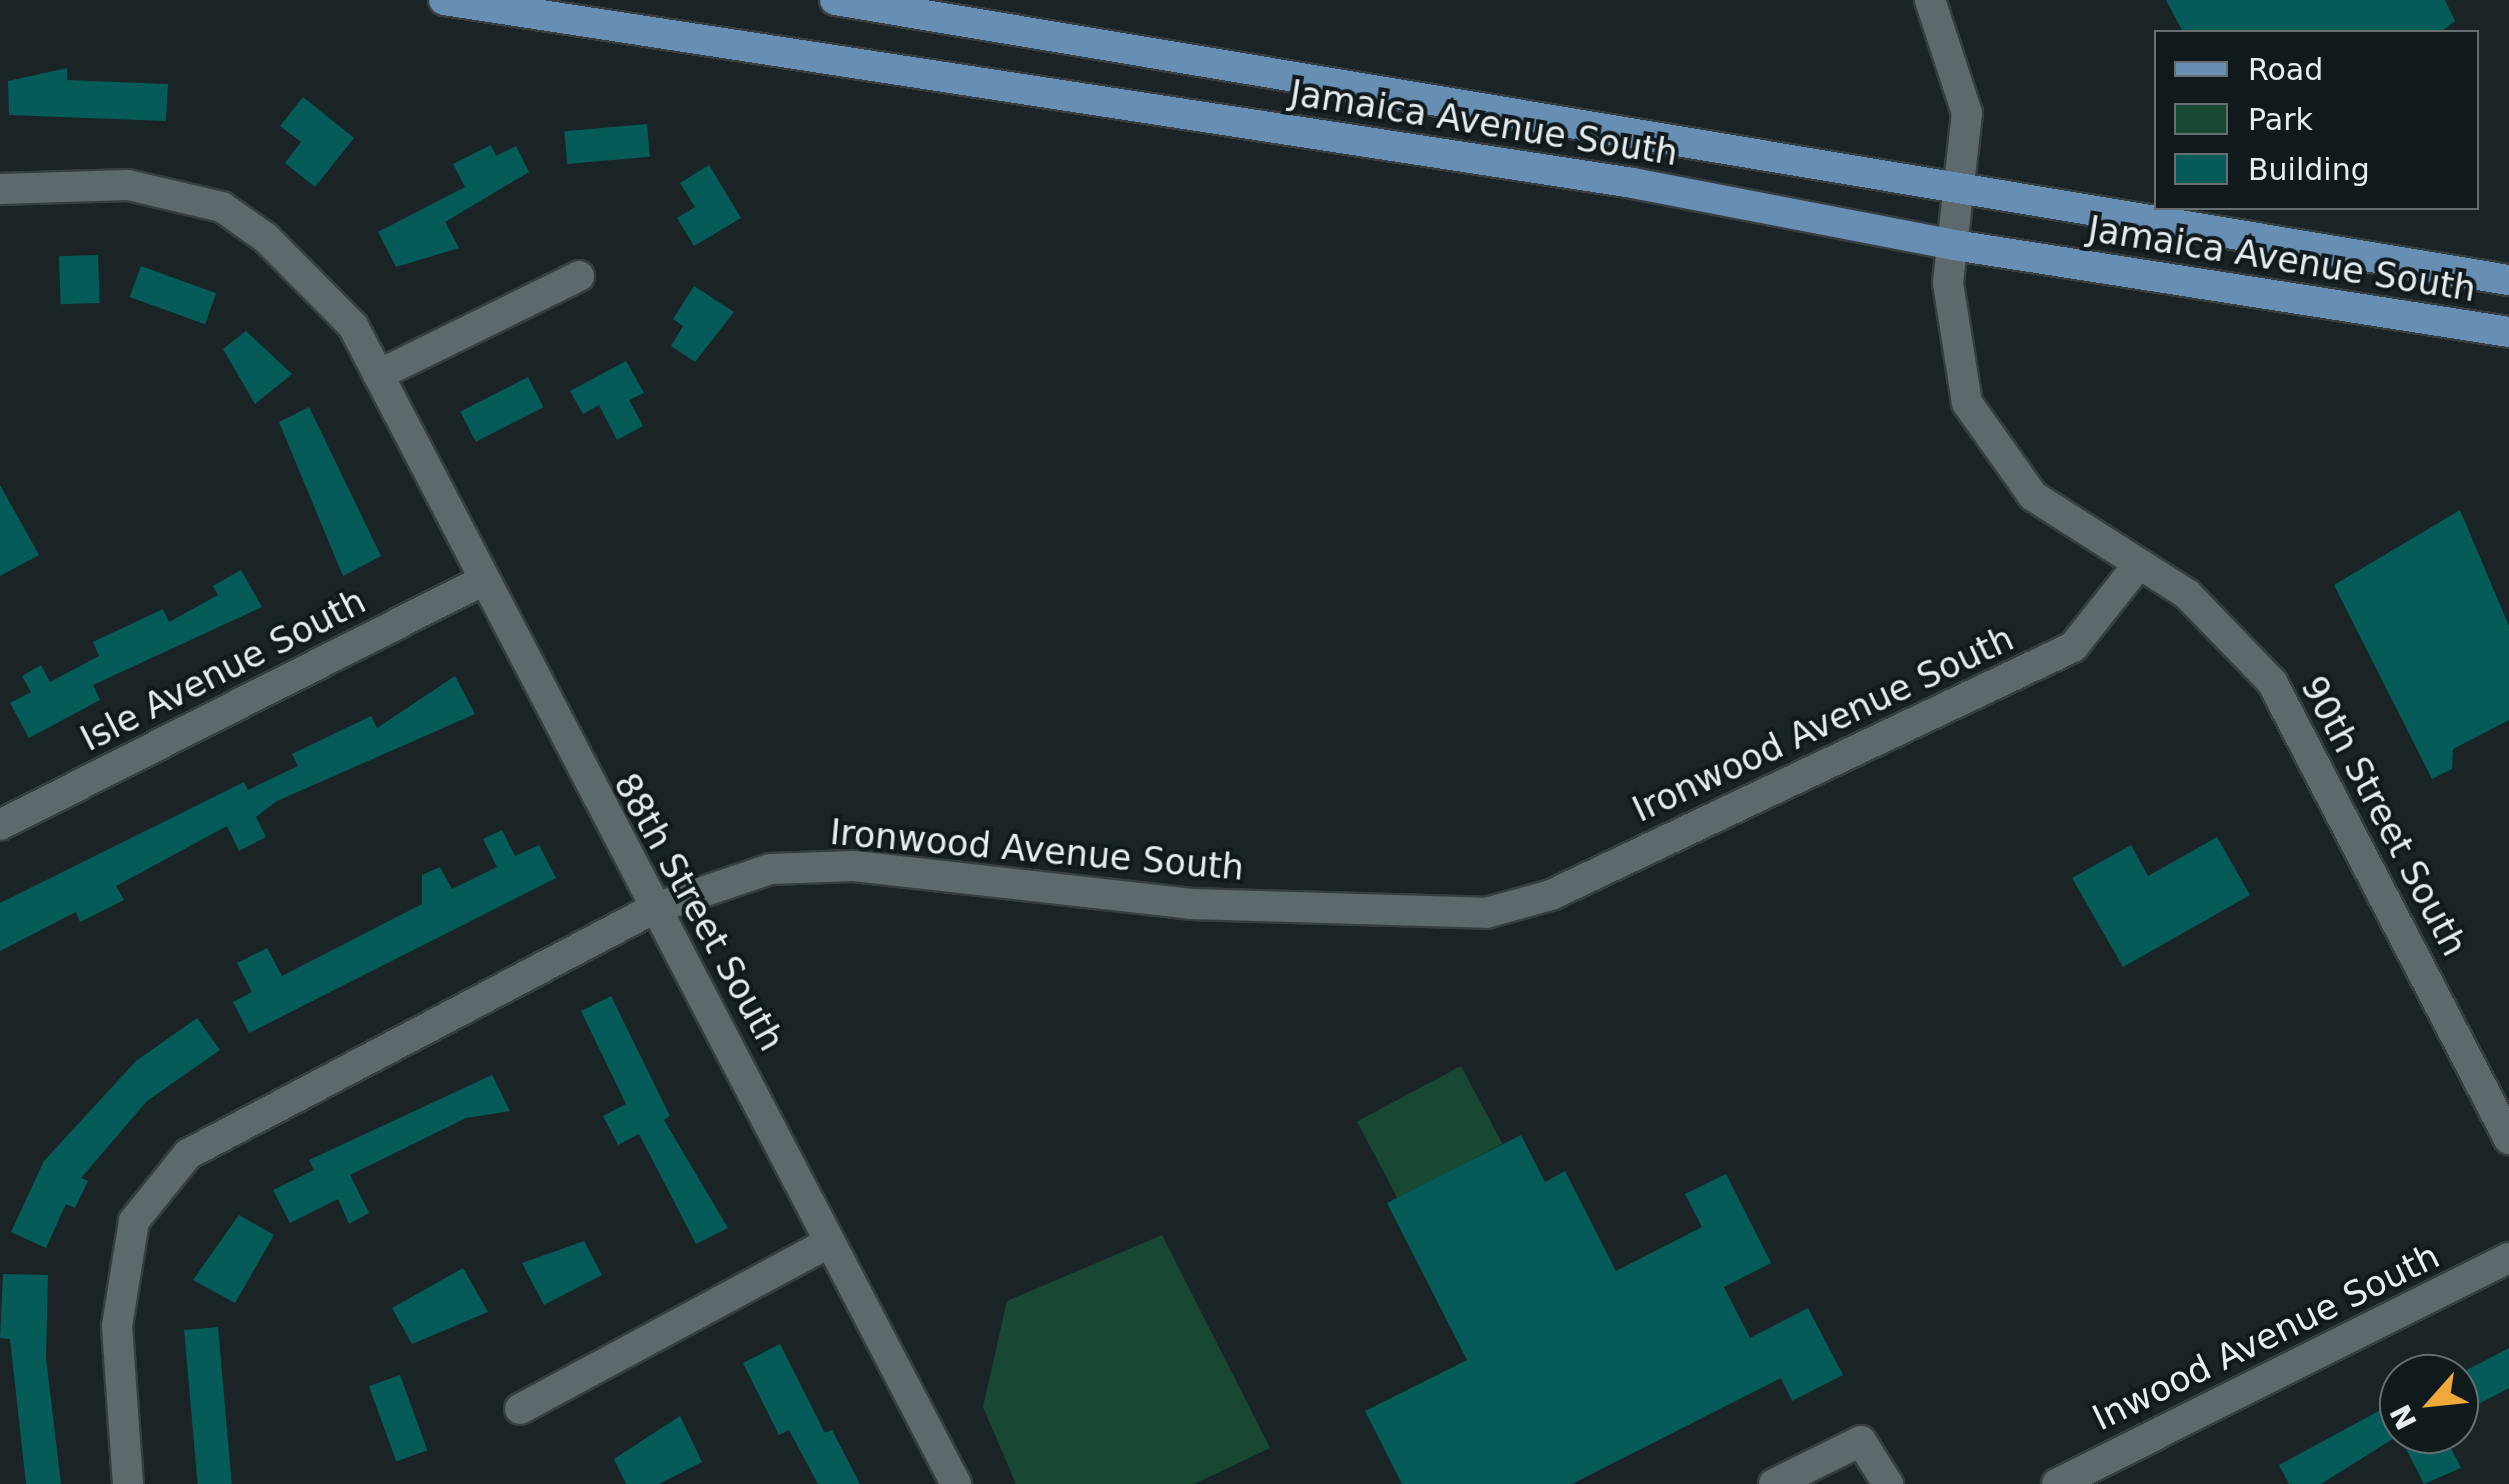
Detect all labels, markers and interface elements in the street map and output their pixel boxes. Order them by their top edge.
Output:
legend [2154,30,2479,210]
text: Road [2248,52,2323,87]
street label: Jamaica Avenue South [1287,72,1681,174]
text: Park [2248,102,2313,137]
text: Building [2248,152,2370,187]
street label: Jamaica Avenue South [2085,208,2479,310]
street label: Isle Avenue South [74,580,372,760]
street label: Ironwood Avenue South [1626,617,2020,831]
street label: 90th Street South [2293,669,2475,963]
street label: 88th Street South [605,766,793,1058]
street label: Ironwood Avenue South [828,811,1246,889]
street label: Inwood Avenue South [2086,1235,2446,1439]
north arrow [2379,1354,2479,1454]
text: N [2384,1399,2424,1435]

